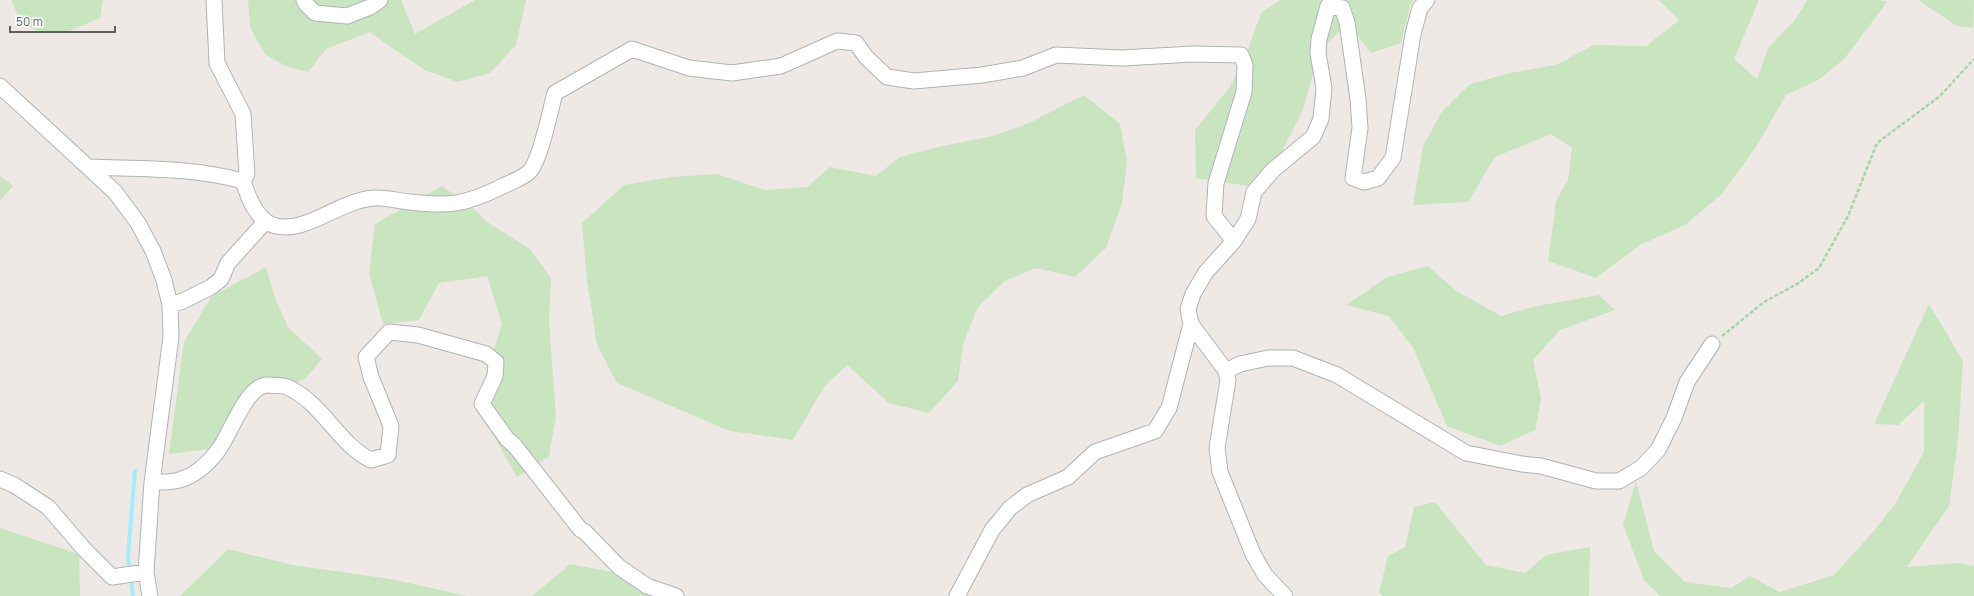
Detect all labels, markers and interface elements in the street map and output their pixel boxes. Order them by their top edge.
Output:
scale bar [10,8,115,34]
text: 50 m [16,13,43,30]

